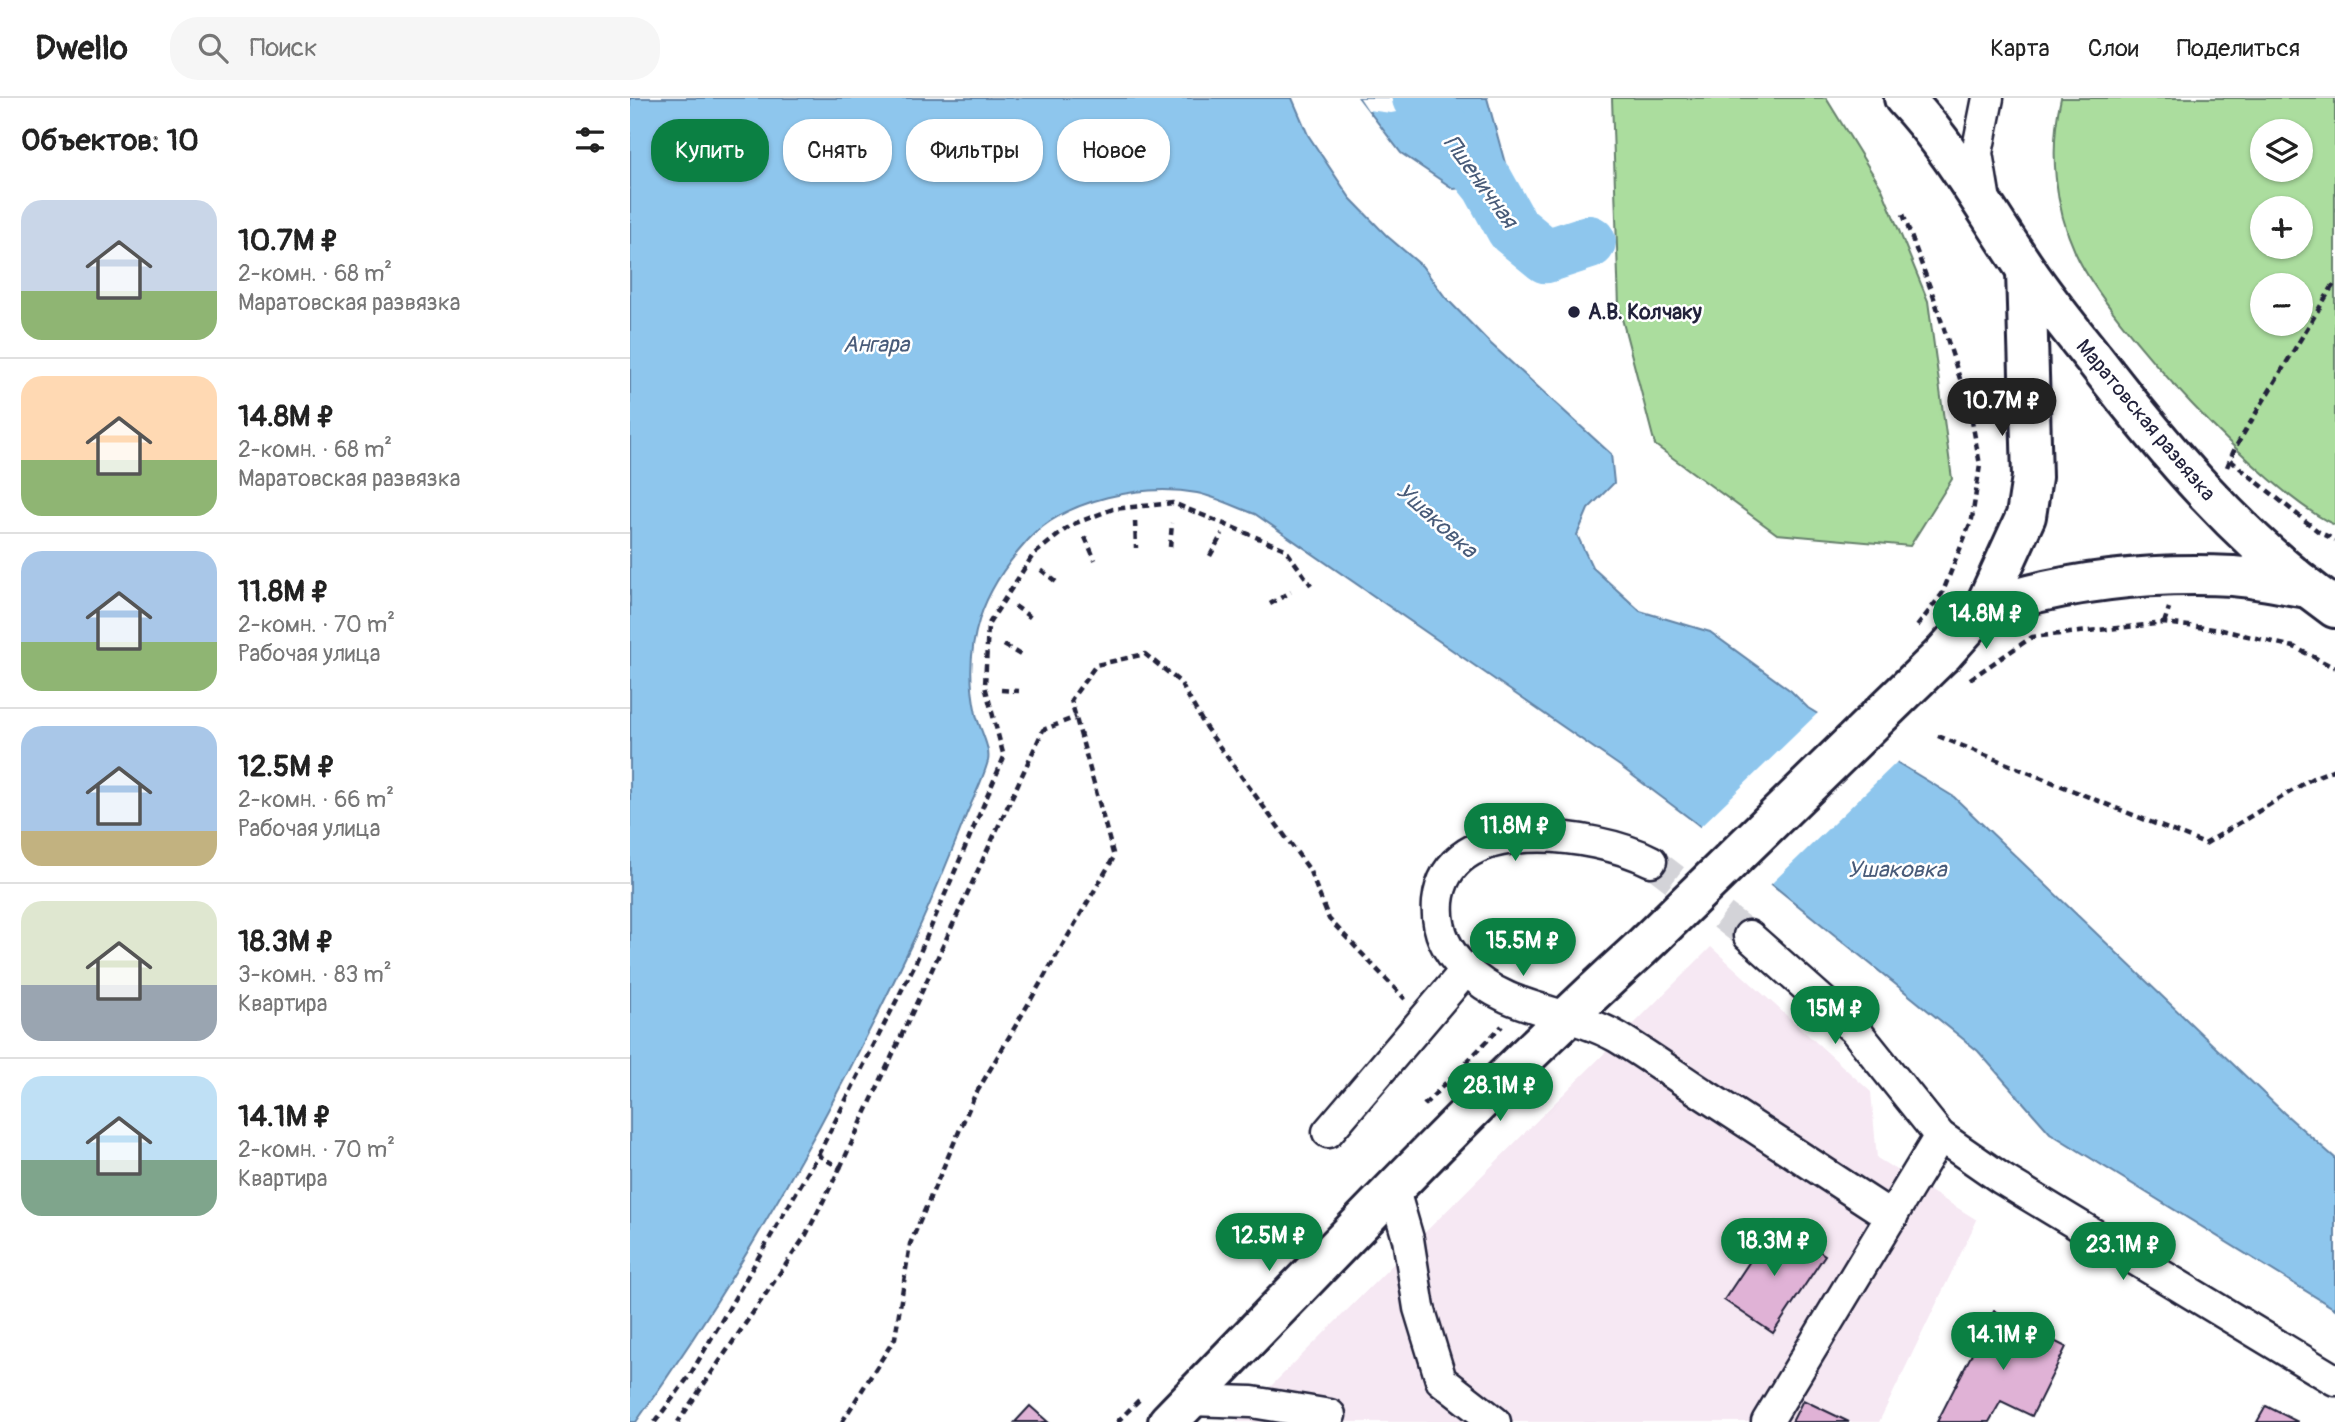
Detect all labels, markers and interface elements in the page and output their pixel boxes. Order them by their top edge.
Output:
search box [170,17,660,80]
text: Dwello [35,28,128,69]
icon: search [194,29,232,67]
text: Поиск [250,32,317,64]
text: Карта [1990,34,2050,63]
text: Слои [2088,34,2139,63]
text: Поделиться [2177,34,2300,63]
chip: Купить [651,119,769,182]
chip: Снять [783,119,892,182]
chip: Фильтры [906,119,1043,182]
chip: Новое [1057,119,1170,182]
map controls [2250,119,2313,336]
button: layers [2250,119,2313,182]
icon: filters [571,121,609,159]
text: Объектов: 10 [21,122,199,159]
water label: Пшеничная [1437,129,1525,235]
button: + [2250,196,2313,259]
text: 10.7M ₽ [238,222,339,259]
icon: home [77,228,161,312]
text: 2-комн. · 68 m² [238,259,392,288]
button: − [2250,273,2313,336]
text: Маратовская развязка [238,288,460,317]
place label: А.В. Колчаку [1588,299,1702,326]
marker: А.В. Колчаку [1566,304,1582,320]
water label: Ангара [843,330,911,359]
street label: Маратовская развязка [2070,334,2221,507]
pin: 10.7M ₽ [1937,378,2067,438]
text: 10.7M ₽ [1963,386,2041,415]
text: 14.8M ₽ [238,398,335,435]
icon: home [77,404,161,488]
text: 2-комн. · 68 m² [238,435,392,464]
text: Маратовская развязка [238,464,460,493]
water label: Ушаковка [1390,477,1484,565]
text: 11.8M ₽ [238,573,329,610]
icon: home [77,579,161,663]
pin: 14.8M ₽ [1921,592,2051,651]
text: 14.8M ₽ [1949,599,2023,628]
text: 2-комн. · 70 m² [238,610,395,639]
text: Рабочая улица [238,639,380,668]
text: 12.5M ₽ [238,748,335,785]
icon: home [77,754,161,838]
text: 2-комн. · 66 m² [238,785,394,814]
pin: 11.8M ₽ [1450,804,1580,863]
text: 11.8M ₽ [1480,811,1550,840]
text: Рабочая улица [238,814,380,843]
water label: Ушаковка [1848,855,1948,884]
pin: 15.5M ₽ [1458,918,1588,978]
text: 18.3M ₽ [238,923,334,960]
text: 15.5M ₽ [1486,926,1560,955]
icon: home [77,929,161,1013]
text: 3-комн. · 83 m² [238,960,392,989]
pin: 15M ₽ [1786,986,1884,1046]
text: Квартира [238,989,327,1018]
text: 15M ₽ [1807,994,1863,1023]
pin: 28.1M ₽ [1435,1063,1565,1123]
text: 28.1M ₽ [1463,1071,1537,1100]
text: 14.1M ₽ [238,1098,332,1135]
icon: home [77,1104,161,1188]
text: 2-комн. · 70 m² [238,1135,395,1164]
text: Квартира [238,1164,327,1193]
pin: 12.5M ₽ [1204,1214,1334,1273]
pin: 18.3M ₽ [1709,1218,1839,1278]
text: 12.5M ₽ [1232,1221,1306,1250]
pin: 23.1M ₽ [2058,1222,2188,1282]
text: 18.3M ₽ [1737,1226,1811,1255]
text: 23.1M ₽ [2086,1230,2160,1259]
pin: 14.1M ₽ [1938,1312,2068,1372]
text: 14.1M ₽ [1967,1320,2039,1349]

